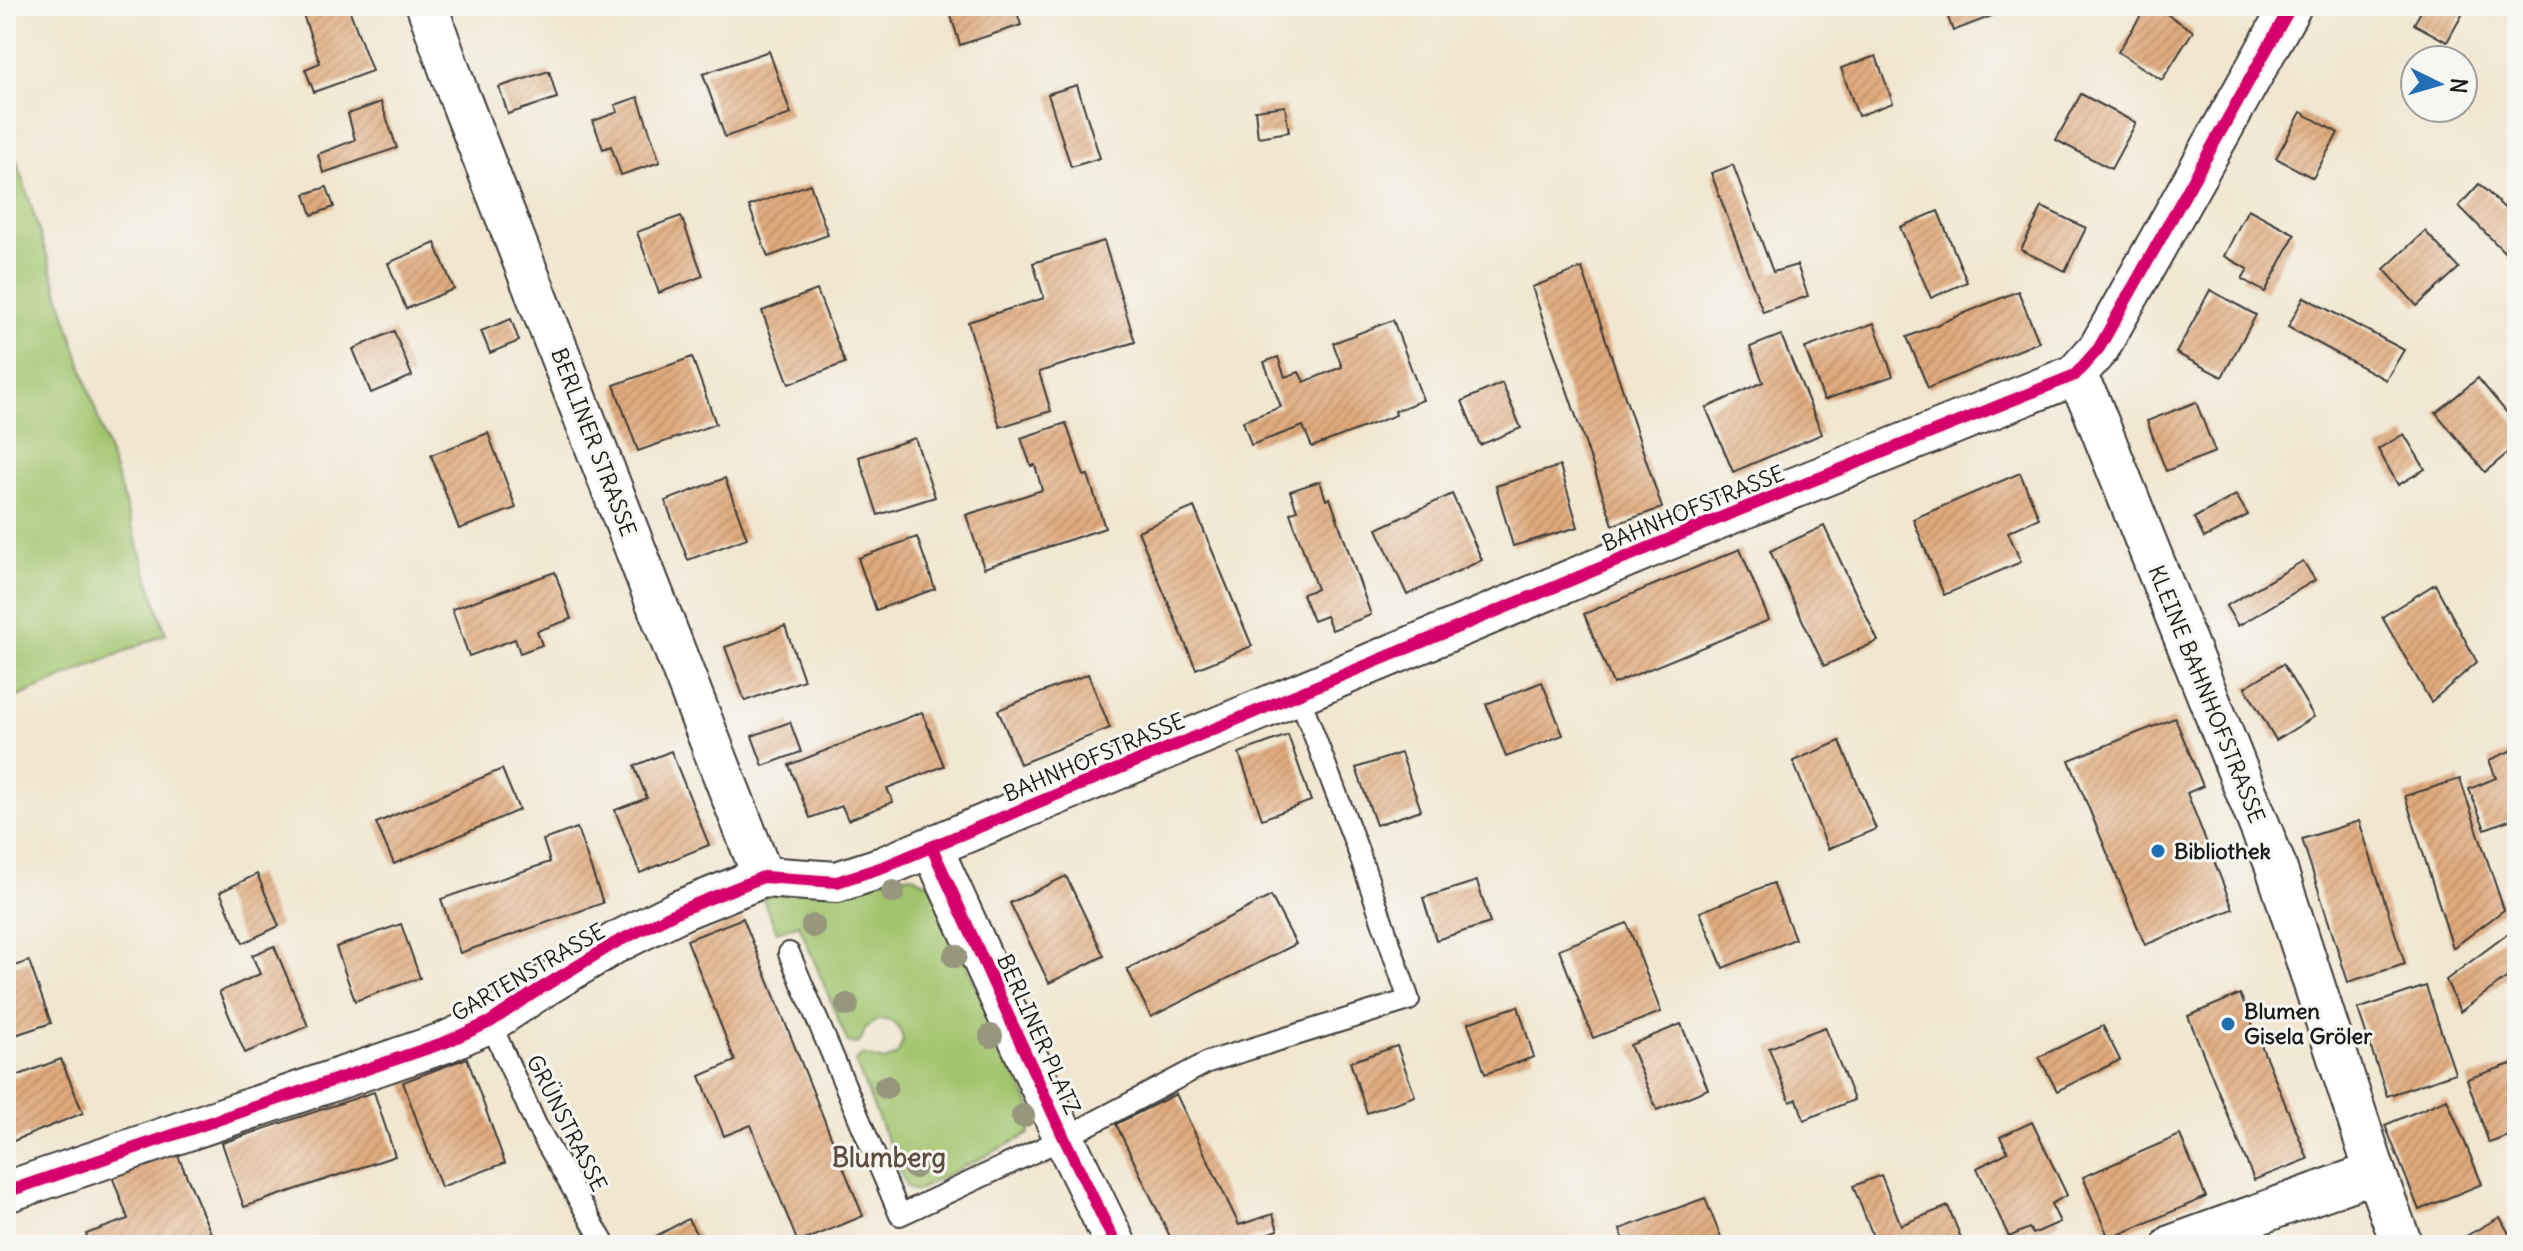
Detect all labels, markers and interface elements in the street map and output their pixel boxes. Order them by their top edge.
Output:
north arrow [2399,44,2479,124]
text: N [2444,77,2474,95]
street label: BERLINER STRASSE [545,344,643,540]
street label: BAHNHOFSTRASSE [1598,459,1788,557]
street label: KLEINE BAHNHOFSTRASSE [2142,561,2272,827]
street label: BAHNHOFSTRASSE [999,706,1189,808]
place label: Bibliothek [2174,837,2271,865]
marker: Bibliothek [2149,842,2167,860]
street label: GARTENSTRASSE [446,917,610,1027]
street label: BERLINER PLATZ [991,949,1087,1119]
place label: Blumen Gisela Gröler [2244,997,2373,1050]
marker: Blumen Gisela Gröler [2219,1015,2237,1033]
street label: GRÜNSTRASSE [521,1050,613,1196]
district label: Blumberg [832,1141,946,1174]

